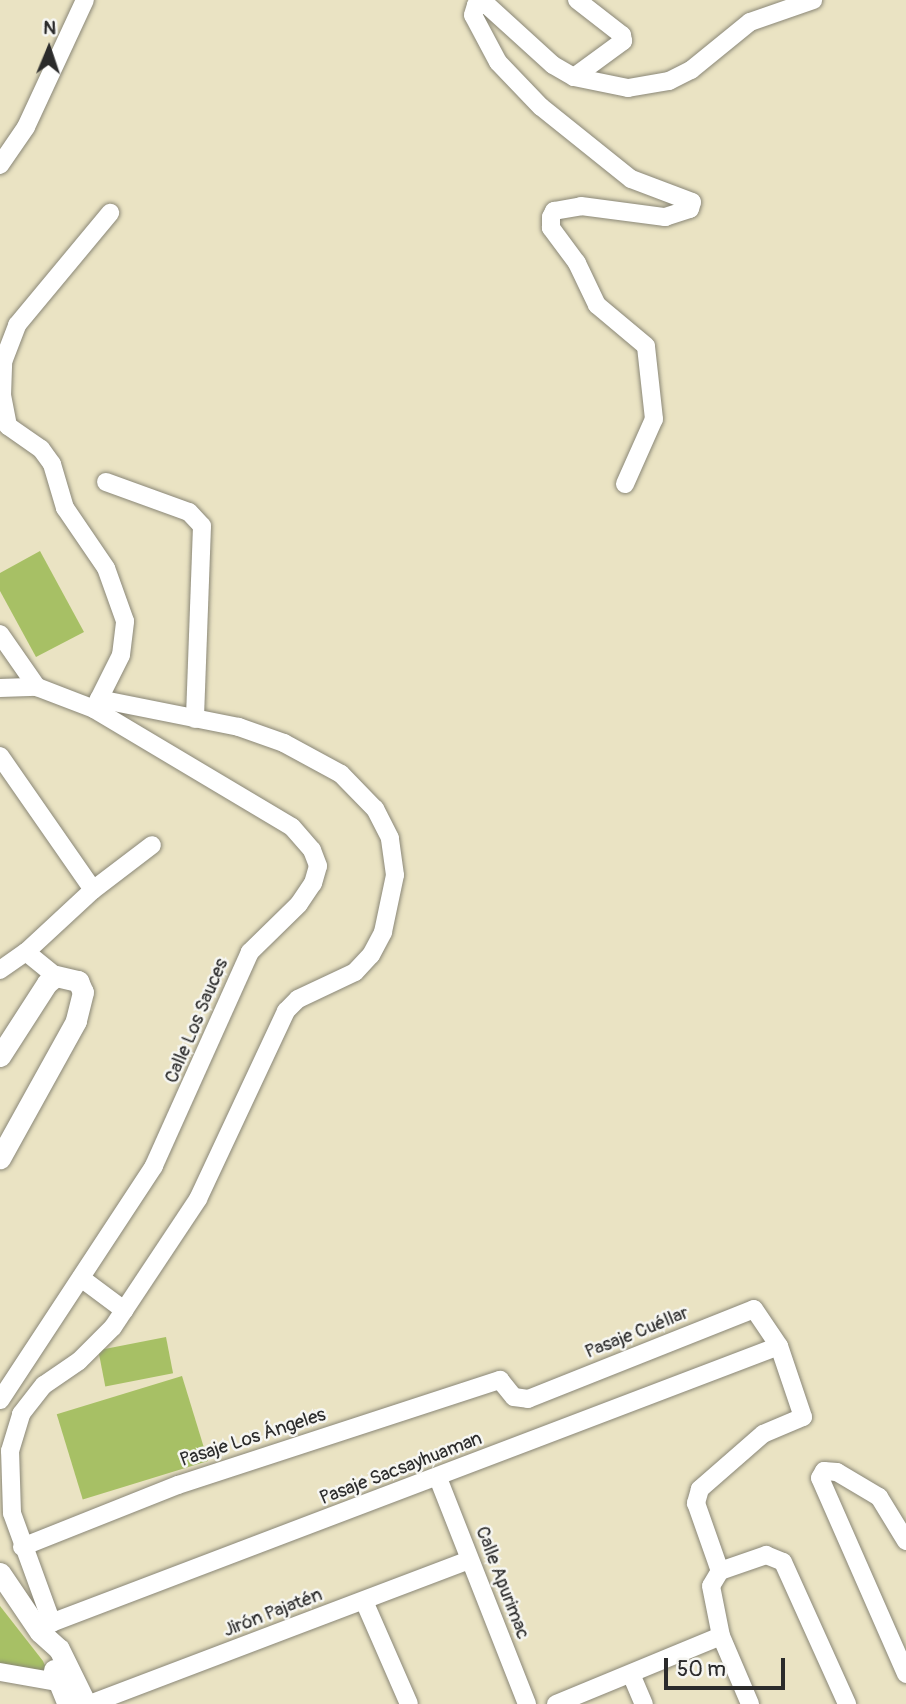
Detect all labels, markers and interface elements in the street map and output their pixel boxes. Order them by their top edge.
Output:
north arrow [14,14,84,84]
text: N [43,16,57,40]
street label: Calle Los Sauces [160,955,234,1087]
street label: Pasaje Cuéllar [582,1302,692,1364]
street label: Pasaje Los Ángeles [177,1404,329,1472]
street label: Pasaje Sacsayhuaman [317,1428,485,1510]
street label: Calle Apurimac [470,1523,534,1643]
street label: Jirón Pajatén [220,1584,326,1642]
scale bar [668,1644,789,1688]
text: 50 m [677,1656,726,1683]

